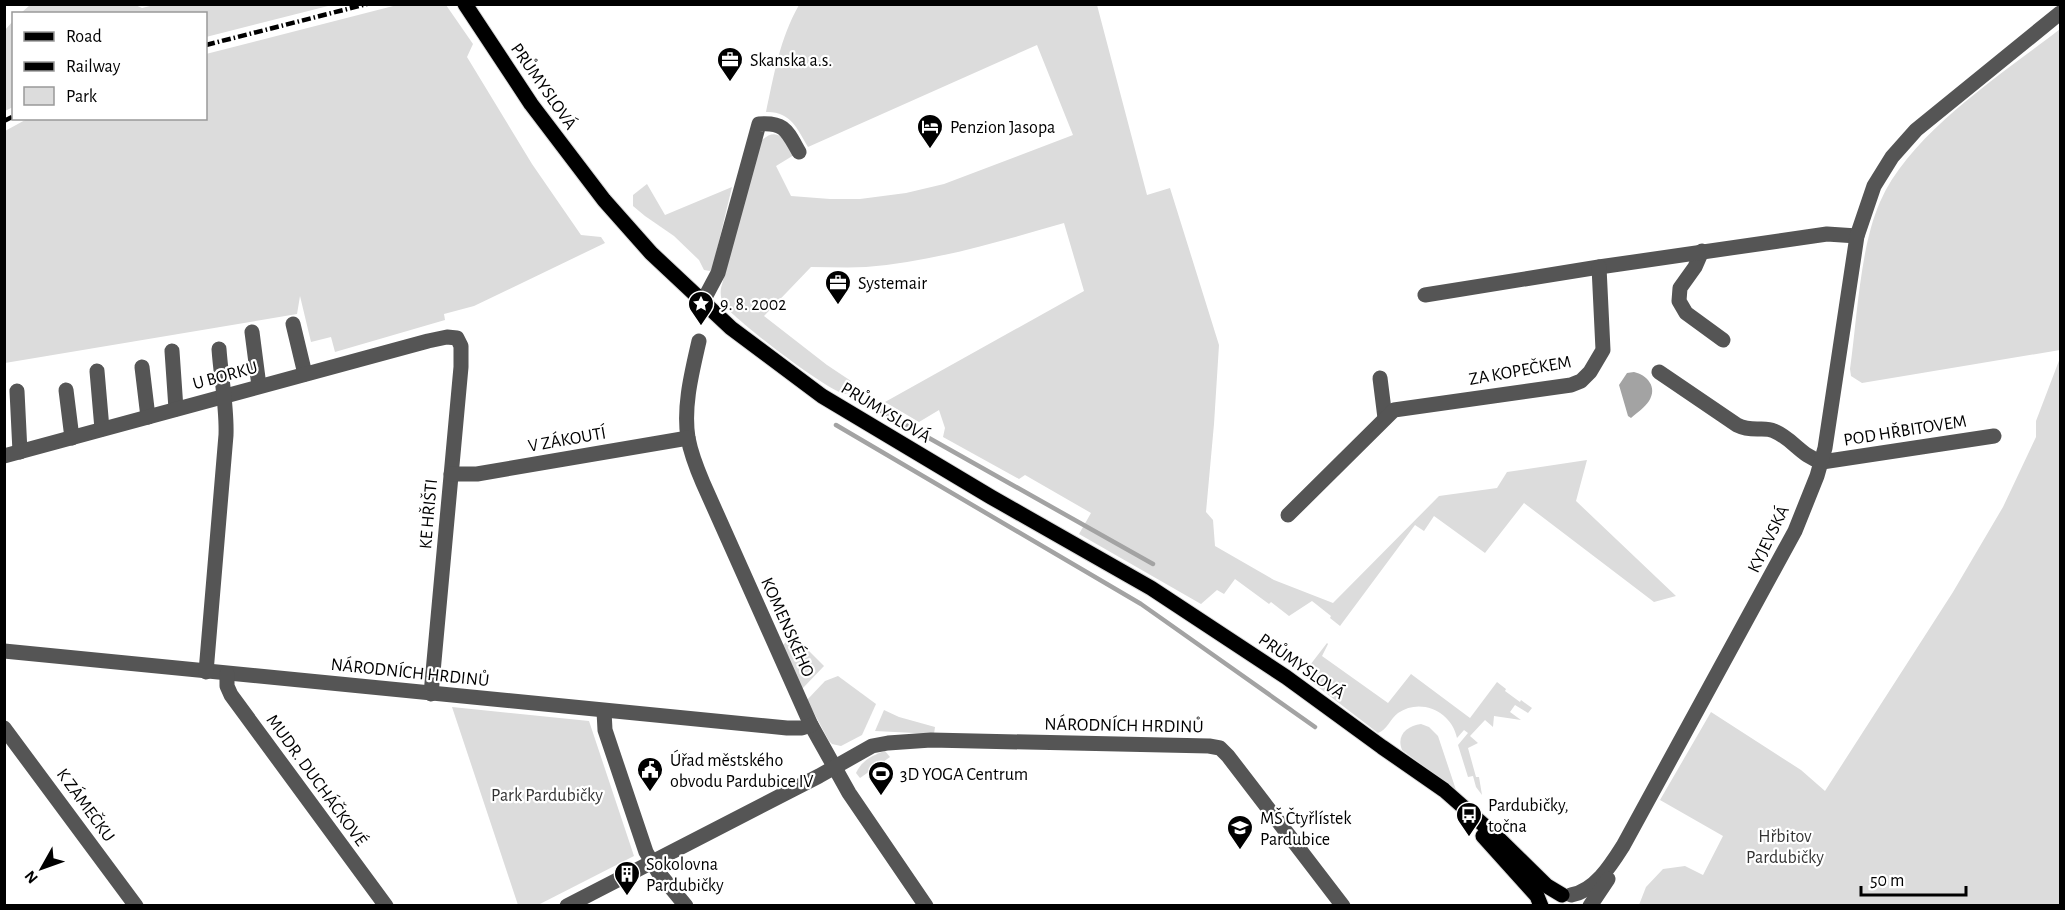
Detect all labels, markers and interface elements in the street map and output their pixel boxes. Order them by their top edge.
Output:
legend [12,12,207,120]
text: Road [66,28,102,46]
street label: PRŮMYSLOVÁ [507,38,582,133]
office icon: Skanska a.s. [715,45,745,83]
place label: Skanska a.s. [750,52,832,70]
text: Railway [66,58,121,76]
text: Park [66,88,98,106]
hotel icon: Penzion Jasopa [915,112,945,150]
place label: Penzion Jasopa [950,119,1055,137]
office icon: Systemair [823,268,853,306]
place label: Systemair [858,275,927,293]
place icon: 9. 8. 2002 [686,289,716,327]
place label: 9. 8. 2002 [720,296,787,314]
street label: ZA KOPEČKEM [1467,350,1573,389]
street label: U BORKU [191,359,260,393]
street label: PRŮMYSLOVÁ [838,377,935,447]
street label: POD HŘBITOVEM [1842,409,1968,450]
street label: V ZÁKOUTÍ [526,421,608,456]
street label: KE HŘIŠTI [414,478,441,550]
street label: KYJEVSKÁ [1742,501,1793,576]
street label: KOMENSKÉHO [757,574,820,680]
street label: PRŮMYSLOVÁ [1255,628,1350,703]
street label: NÁRODNÍCH HRDINŮ [330,653,490,690]
street label: MUDR. DUCHÁČKOVÉ [263,710,372,850]
street label: NÁRODNÍCH HRDINŮ [1044,713,1204,736]
place label: Úřad městského obvodu Pardubice IV [670,749,814,791]
public building icon: Úřad městského obvodu Pardubice IV [635,755,665,793]
sports icon: 3D YOGA Centrum [866,759,896,797]
street label: K ZÁMEČKU [53,764,120,846]
place label: 3D YOGA Centrum [900,766,1028,784]
park label: Park Pardubičky [491,787,603,805]
place label: Pardubičky, točna [1488,797,1569,836]
bus stop icon: Pardubičky, točna [1454,800,1484,838]
place label: MŠ Čtyřlístek Pardubice [1260,807,1352,849]
school or university icon: MŠ Čtyřlístek Pardubice [1225,813,1255,851]
park label: Hřbitov Pardubičky [1746,828,1824,867]
north arrow [12,838,72,898]
place label: Sokolovna Pardubičky [646,856,724,895]
building icon: Sokolovna Pardubičky [612,859,642,897]
scale bar [1861,859,1966,897]
text: N [22,868,41,886]
text: 50 m [1870,872,1904,890]

